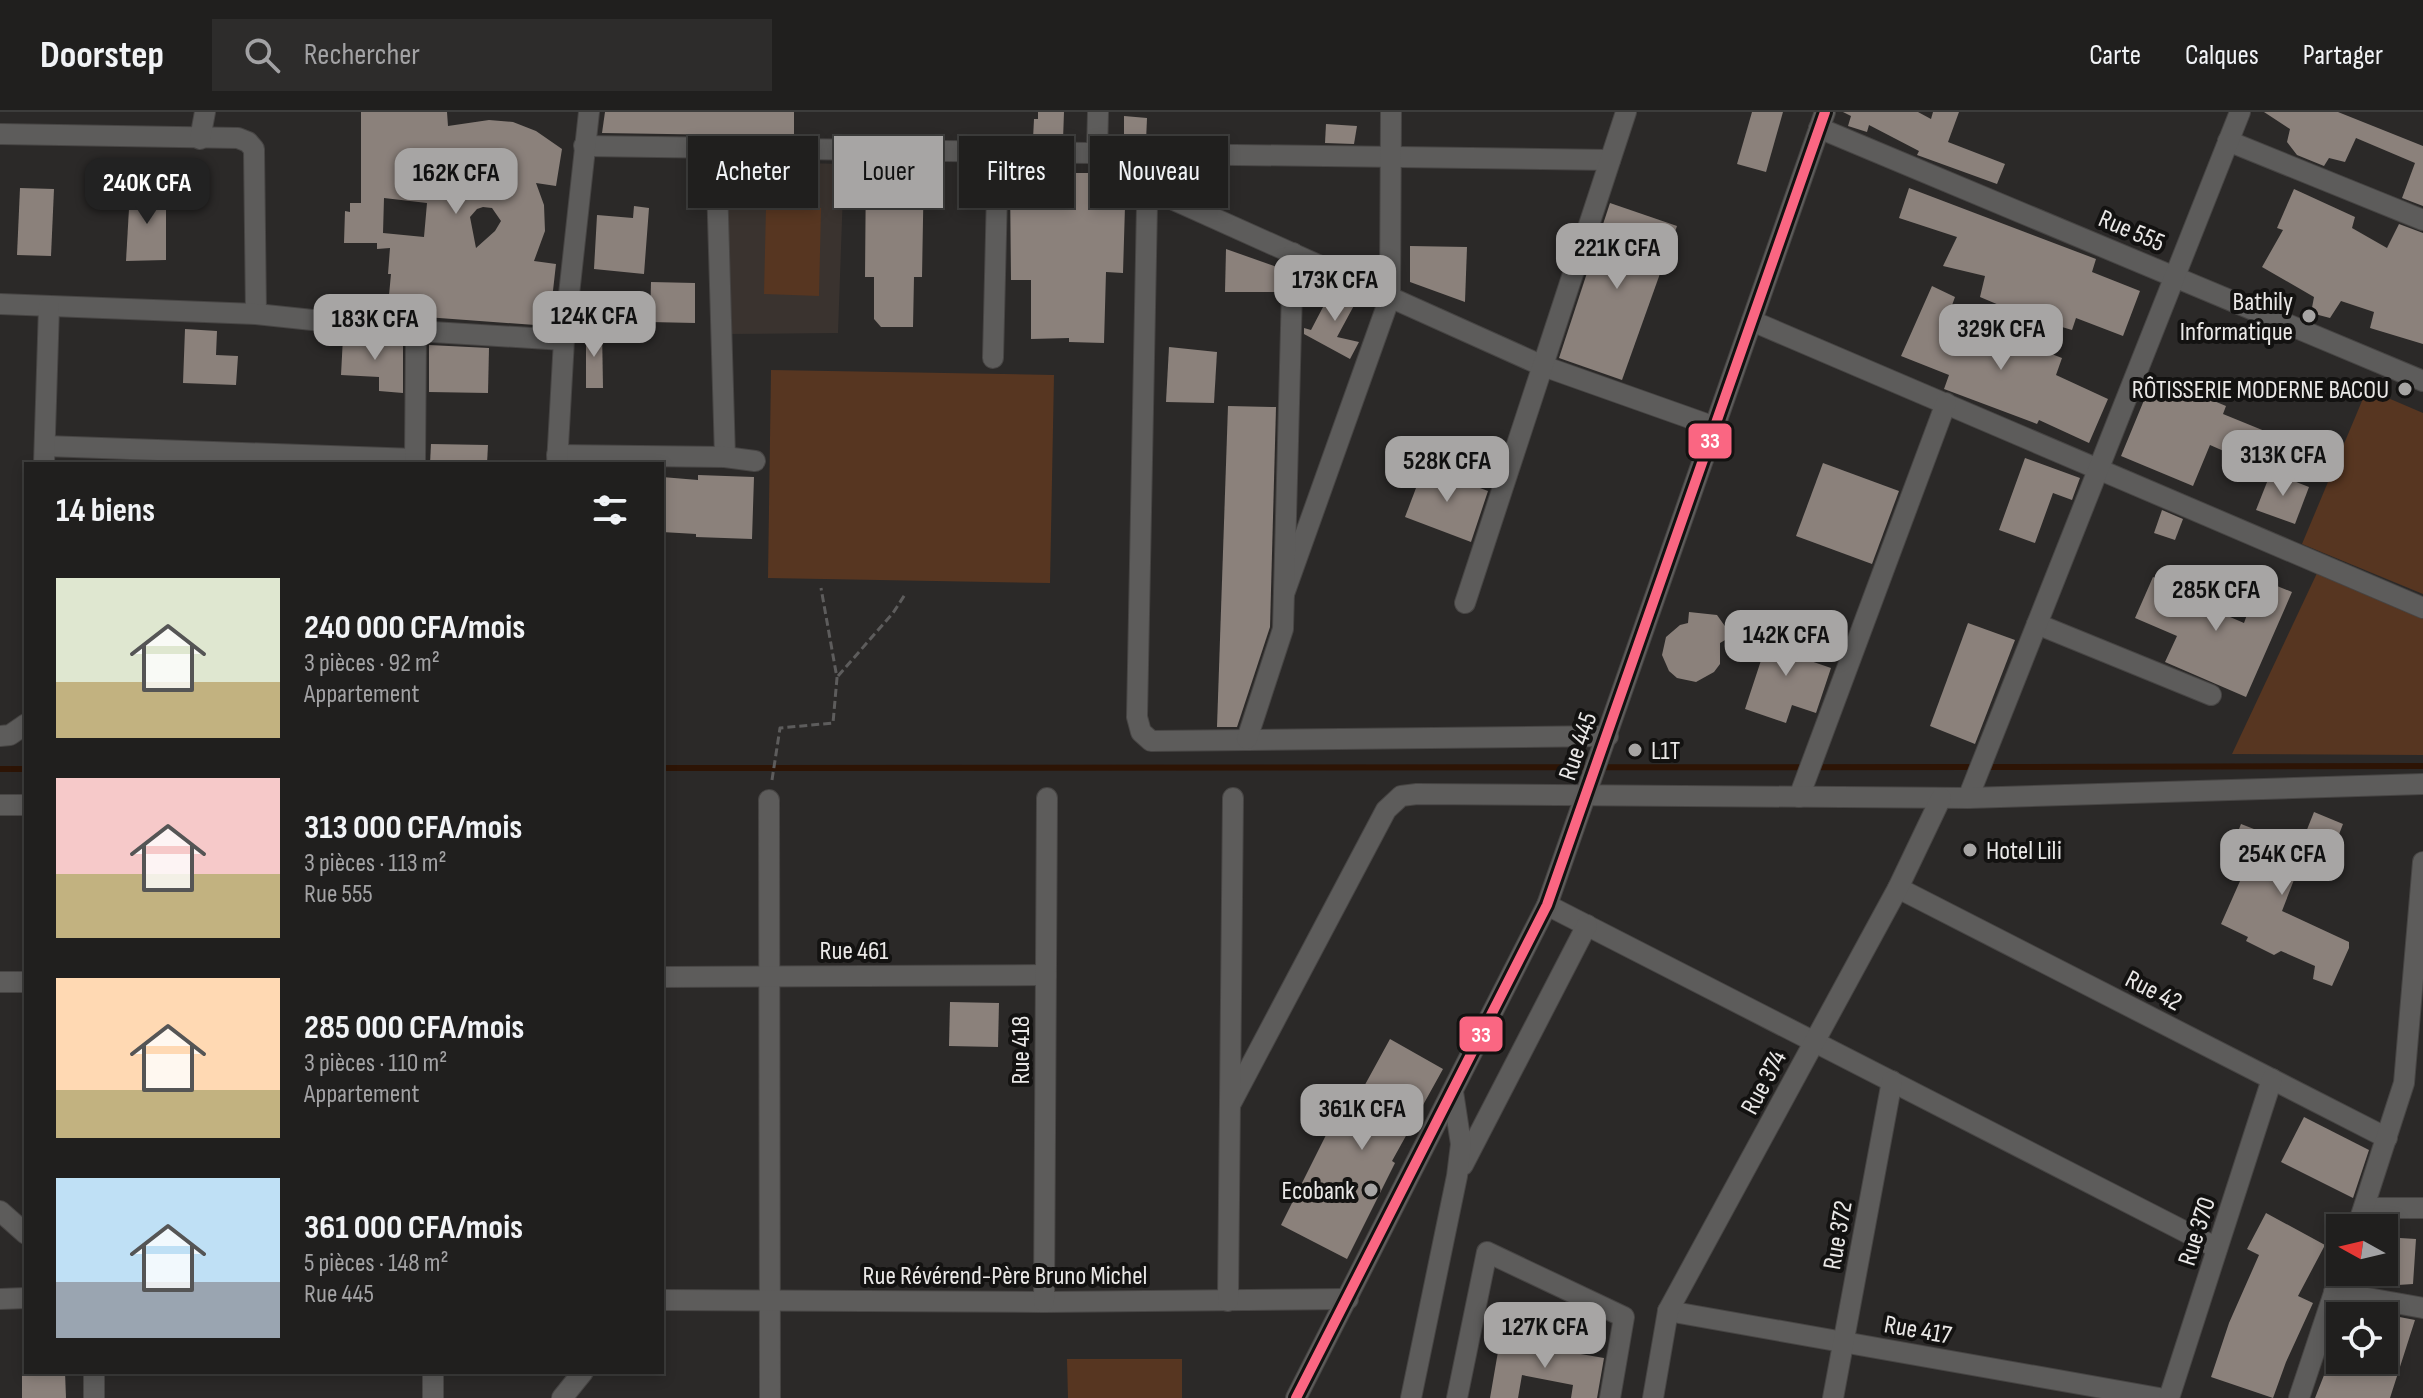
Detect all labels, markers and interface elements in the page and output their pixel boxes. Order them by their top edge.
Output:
search box [212,19,772,91]
text: Doorstep [40,33,164,78]
icon: search [240,33,284,77]
text: Rechercher [304,37,420,73]
text: Carte [2089,39,2141,72]
text: Calques [2185,39,2259,72]
text: Partager [2303,39,2383,72]
chip: Acheter [688,136,818,208]
chip: Louer [834,136,943,208]
chip: Filtres [959,136,1074,208]
chip: Nouveau [1090,136,1228,208]
pin: 162K CFA [373,148,539,216]
pin: 240K CFA [64,158,230,226]
text: 162K CFA [413,158,499,189]
text: 240K CFA [103,168,191,199]
street label: Rue 555 [2094,204,2169,259]
pin: 221K CFA [1534,223,1700,291]
text: 221K CFA [1574,233,1660,264]
pin: 173K CFA [1252,255,1418,323]
text: 173K CFA [1292,265,1378,296]
place label: Bathily Informatique [2180,287,2293,348]
pin: 124K CFA [511,291,677,359]
pin: 183K CFA [292,294,458,362]
text: 124K CFA [551,301,637,332]
text: 183K CFA [332,304,418,335]
pin: 329K CFA [1918,304,2084,372]
marker: Bathily Informatique [2300,307,2318,325]
text: 329K CFA [1957,314,2045,345]
place label: RÔTISSERIE MODERNE BACOU [2132,375,2389,406]
marker: RÔTISSERIE MODERNE BACOU [2396,380,2414,398]
line badge: 33 [1687,422,1733,460]
text: 33 [1700,428,1720,455]
pin: 313K CFA [2200,430,2366,498]
pin: 528K CFA [1364,436,1530,504]
text: 313K CFA [2240,440,2326,471]
text: 528K CFA [1403,446,1491,477]
icon: filters [588,488,632,532]
text: 14 biens [56,490,155,531]
pin: 285K CFA [2133,565,2299,633]
text: 285K CFA [2172,575,2260,606]
text: 240 000 CFA/mois [304,607,525,648]
icon: home [120,610,216,706]
pin: 142K CFA [1703,610,1869,678]
text: 142K CFA [1743,620,1829,651]
text: 3 pièces · 92 m² [304,648,440,679]
text: Appartement [304,679,419,710]
street label: Rue 445 [1552,708,1604,785]
place label: L1T [1651,736,1680,767]
marker: L1T [1626,741,1644,759]
text: 313 000 CFA/mois [304,807,522,848]
icon: home [120,810,216,906]
pin: 254K CFA [2199,829,2365,897]
place label: Hotel Lili [1986,836,2062,867]
text: 254K CFA [2238,839,2326,870]
marker: Hotel Lili [1961,841,1979,859]
text: 3 pièces · 113 m² [304,848,447,879]
text: Rue 555 [304,879,373,910]
street label: Rue 461 [820,936,888,967]
street label: Rue 42 [2120,964,2187,1019]
text: 285 000 CFA/mois [304,1007,524,1048]
icon: home [120,1010,216,1106]
line badge: 33 [1458,1015,1504,1053]
street label: Rue 418 [1006,1016,1037,1084]
text: 33 [1471,1022,1491,1049]
street label: Rue 374 [1735,1045,1794,1120]
text: 3 pièces · 110 m² [304,1048,447,1079]
text: Appartement [304,1079,419,1110]
pin: 361K CFA [1279,1084,1445,1152]
text: 361K CFA [1318,1094,1406,1125]
place label: Ecobank [1282,1176,1355,1207]
marker: Ecobank [1362,1181,1380,1199]
street label: Rue 370 [2172,1193,2223,1270]
street label: Rue 372 [1817,1198,1860,1272]
text: 361 000 CFA/mois [304,1207,523,1248]
icon: home [120,1210,216,1306]
north arrow [2326,1214,2398,1286]
map controls [2326,1214,2398,1374]
text: 5 pièces · 148 m² [304,1248,448,1279]
street label: Rue Révérend-Père Bruno Michel [863,1261,1147,1292]
text: Rue 445 [304,1279,374,1310]
pin: 127K CFA [1462,1302,1628,1370]
button: locate [2326,1302,2398,1374]
street label: Rue 417 [1882,1309,1954,1352]
text: 127K CFA [1502,1312,1588,1343]

